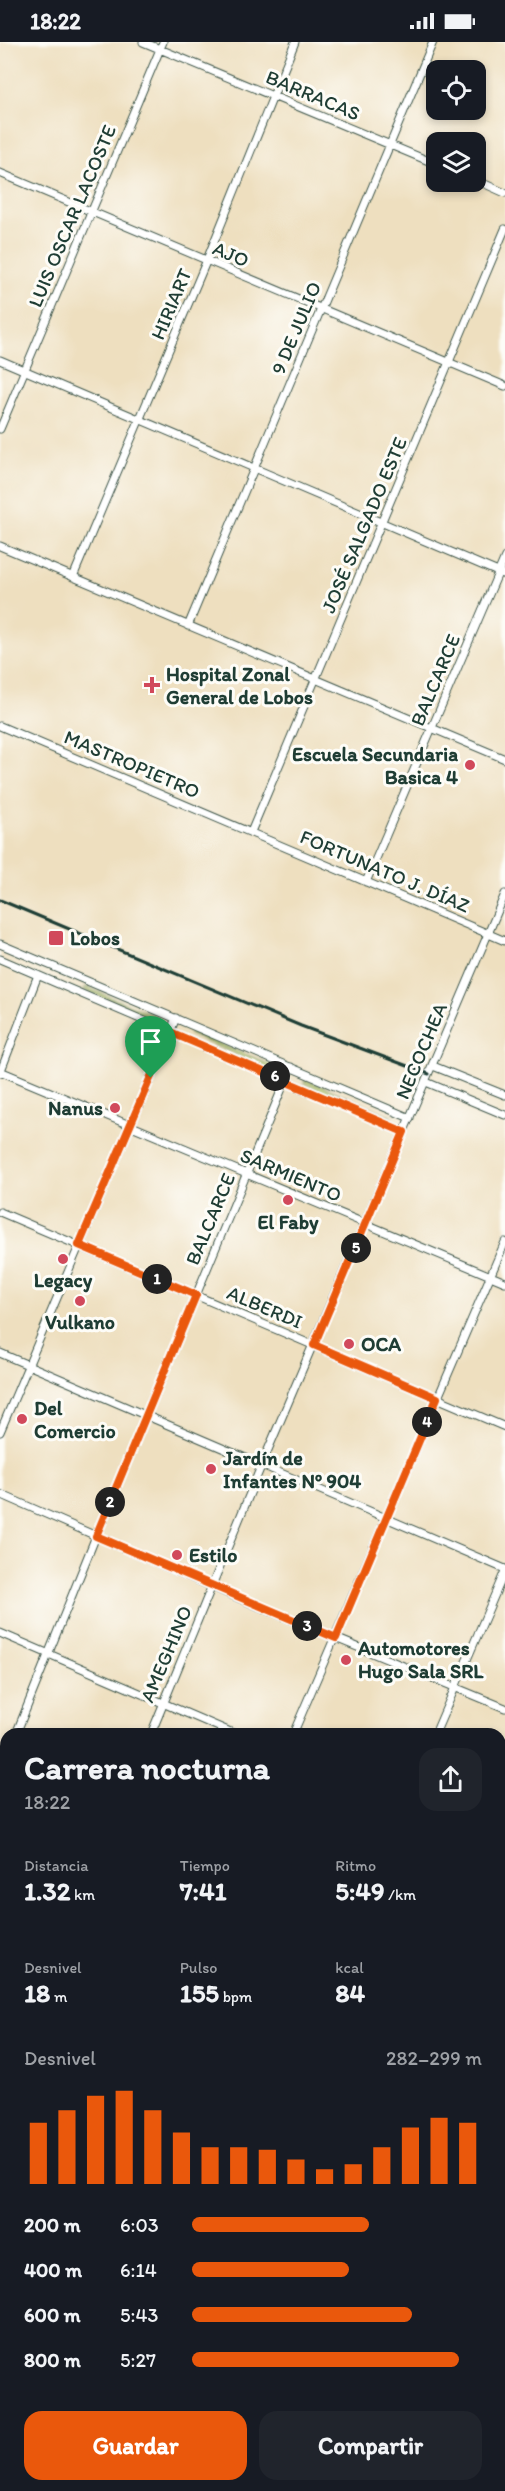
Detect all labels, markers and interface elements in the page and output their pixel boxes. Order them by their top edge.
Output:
text: 18:22 [30,8,81,35]
map controls [426,60,486,192]
button: locate [426,60,486,120]
street label: BARRACAS [262,64,364,126]
street label: LUIS OSCAR LACOSTE [23,121,121,311]
button: layers [426,132,486,192]
street label: AJO [209,236,253,272]
street label: HIRIART [145,265,197,343]
street label: 9 DE JULIO [266,278,326,378]
street label: JOSÉ SALGADO ESTE [316,433,412,617]
street label: BALCARCE [405,630,465,730]
place label: Hospital Zonal General de Lobos [166,662,313,709]
marker: Hospital Zonal General de Lobos [143,676,161,694]
street label: MASTROPIETRO [60,725,204,803]
place label: Escuela Secundaria Basica 4 [292,742,458,789]
marker: Escuela Secundaria Basica 4 [463,758,477,772]
street label: FORTUNATO J. DÍAZ [297,824,474,918]
place label: Lobos [70,926,120,950]
marker: Lobos [47,929,65,947]
street label: NECOCHEA [390,999,452,1103]
pin [125,1016,176,1078]
icon: arrive [134,1025,167,1058]
pin: 6 [260,1061,290,1091]
text: 6 [271,1066,279,1085]
place label: Nanus [48,1096,103,1120]
marker: Nanus [108,1101,122,1115]
street label: SARMIENTO [237,1143,345,1207]
street label: BALCARCE [180,1169,240,1269]
marker: El Faby [281,1193,295,1207]
place label: El Faby [257,1210,319,1235]
pin: 5 [341,1233,371,1263]
text: 5 [352,1238,360,1257]
marker: Legacy [56,1252,70,1266]
pin: 1 [142,1264,172,1294]
place label: Legacy [34,1268,93,1293]
text: 1 [153,1269,161,1288]
street label: ALBERDI [224,1280,306,1334]
marker: Vulkano [73,1294,87,1308]
place label: Vulkano [45,1310,115,1334]
place label: OCA [361,1332,401,1356]
marker: OCA [342,1337,356,1351]
place label: Del Comercio [34,1396,116,1443]
pin: 4 [412,1407,442,1437]
marker: Del Comercio [15,1412,29,1426]
text: 4 [422,1412,432,1431]
place label: Jardín de Infantes Nº 904 [222,1446,361,1493]
marker: Jardín de Infantes Nº 904 [204,1462,218,1476]
pin: 2 [95,1487,125,1517]
text: 2 [106,1492,114,1511]
place label: Estilo [189,1543,237,1567]
marker: Estilo [170,1548,184,1562]
street label: AMEGHINO [135,1602,197,1706]
pin: 3 [292,1611,322,1641]
text: 3 [303,1616,311,1635]
place label: Automotores Hugo Sala SRL [357,1636,484,1684]
marker: Automotores Hugo Sala SRL [339,1653,353,1667]
text: Carrera nocturna [24,1748,270,1787]
button: share [419,1748,482,1811]
text: 18:22 [24,1790,70,1814]
text: Distancia [24,1856,89,1875]
text: Tiempo [180,1856,230,1875]
text: Ritmo [335,1856,376,1875]
text: 1.32 [24,1875,70,1907]
text: 7:41 [180,1875,227,1907]
text: 5:49 [335,1875,385,1907]
text: km [70,1885,95,1904]
text: /km [385,1885,416,1904]
text: Desnivel [24,1958,82,1977]
text: Pulso [180,1958,217,1977]
text: kcal [335,1958,364,1977]
text: 18 [24,1977,50,2009]
text: 155 [180,1977,219,2009]
text: 84 [335,1977,365,2009]
text: m [50,1987,67,2006]
text: bpm [219,1987,252,2006]
text: Desnivel [24,2046,96,2070]
text: 282–299 m [386,2046,482,2070]
text: 200 m [24,2213,80,2237]
text: 6:03 [120,2213,159,2237]
text: 400 m [24,2258,82,2282]
text: 6:14 [120,2258,157,2282]
text: 600 m [24,2303,81,2327]
text: 5:43 [120,2303,158,2327]
text: 800 m [24,2348,81,2372]
text: 5:27 [120,2348,156,2372]
button: Guardar [24,2411,247,2480]
button: Compartir [259,2411,482,2480]

